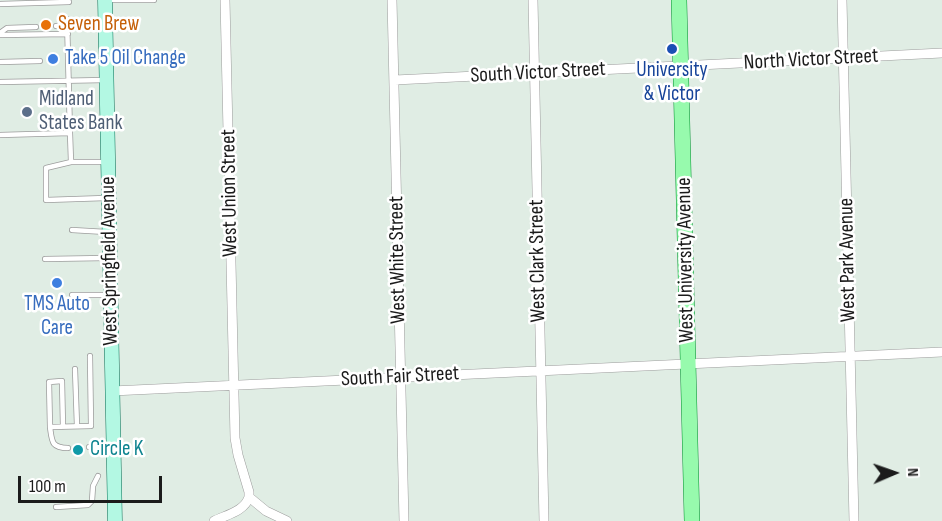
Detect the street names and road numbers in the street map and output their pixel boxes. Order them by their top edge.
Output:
street label: North Victor Street [743,44,879,76]
street label: South Victor Street [470,57,606,89]
street label: West Union Street [216,129,244,257]
street label: West Springfield Avenue [96,176,124,346]
street label: West University Avenue [672,177,700,343]
street label: West White Street [384,196,412,324]
street label: West Park Avenue [834,198,862,322]
street label: West Clark Street [524,199,552,323]
street label: South Fair Street [340,361,460,393]

